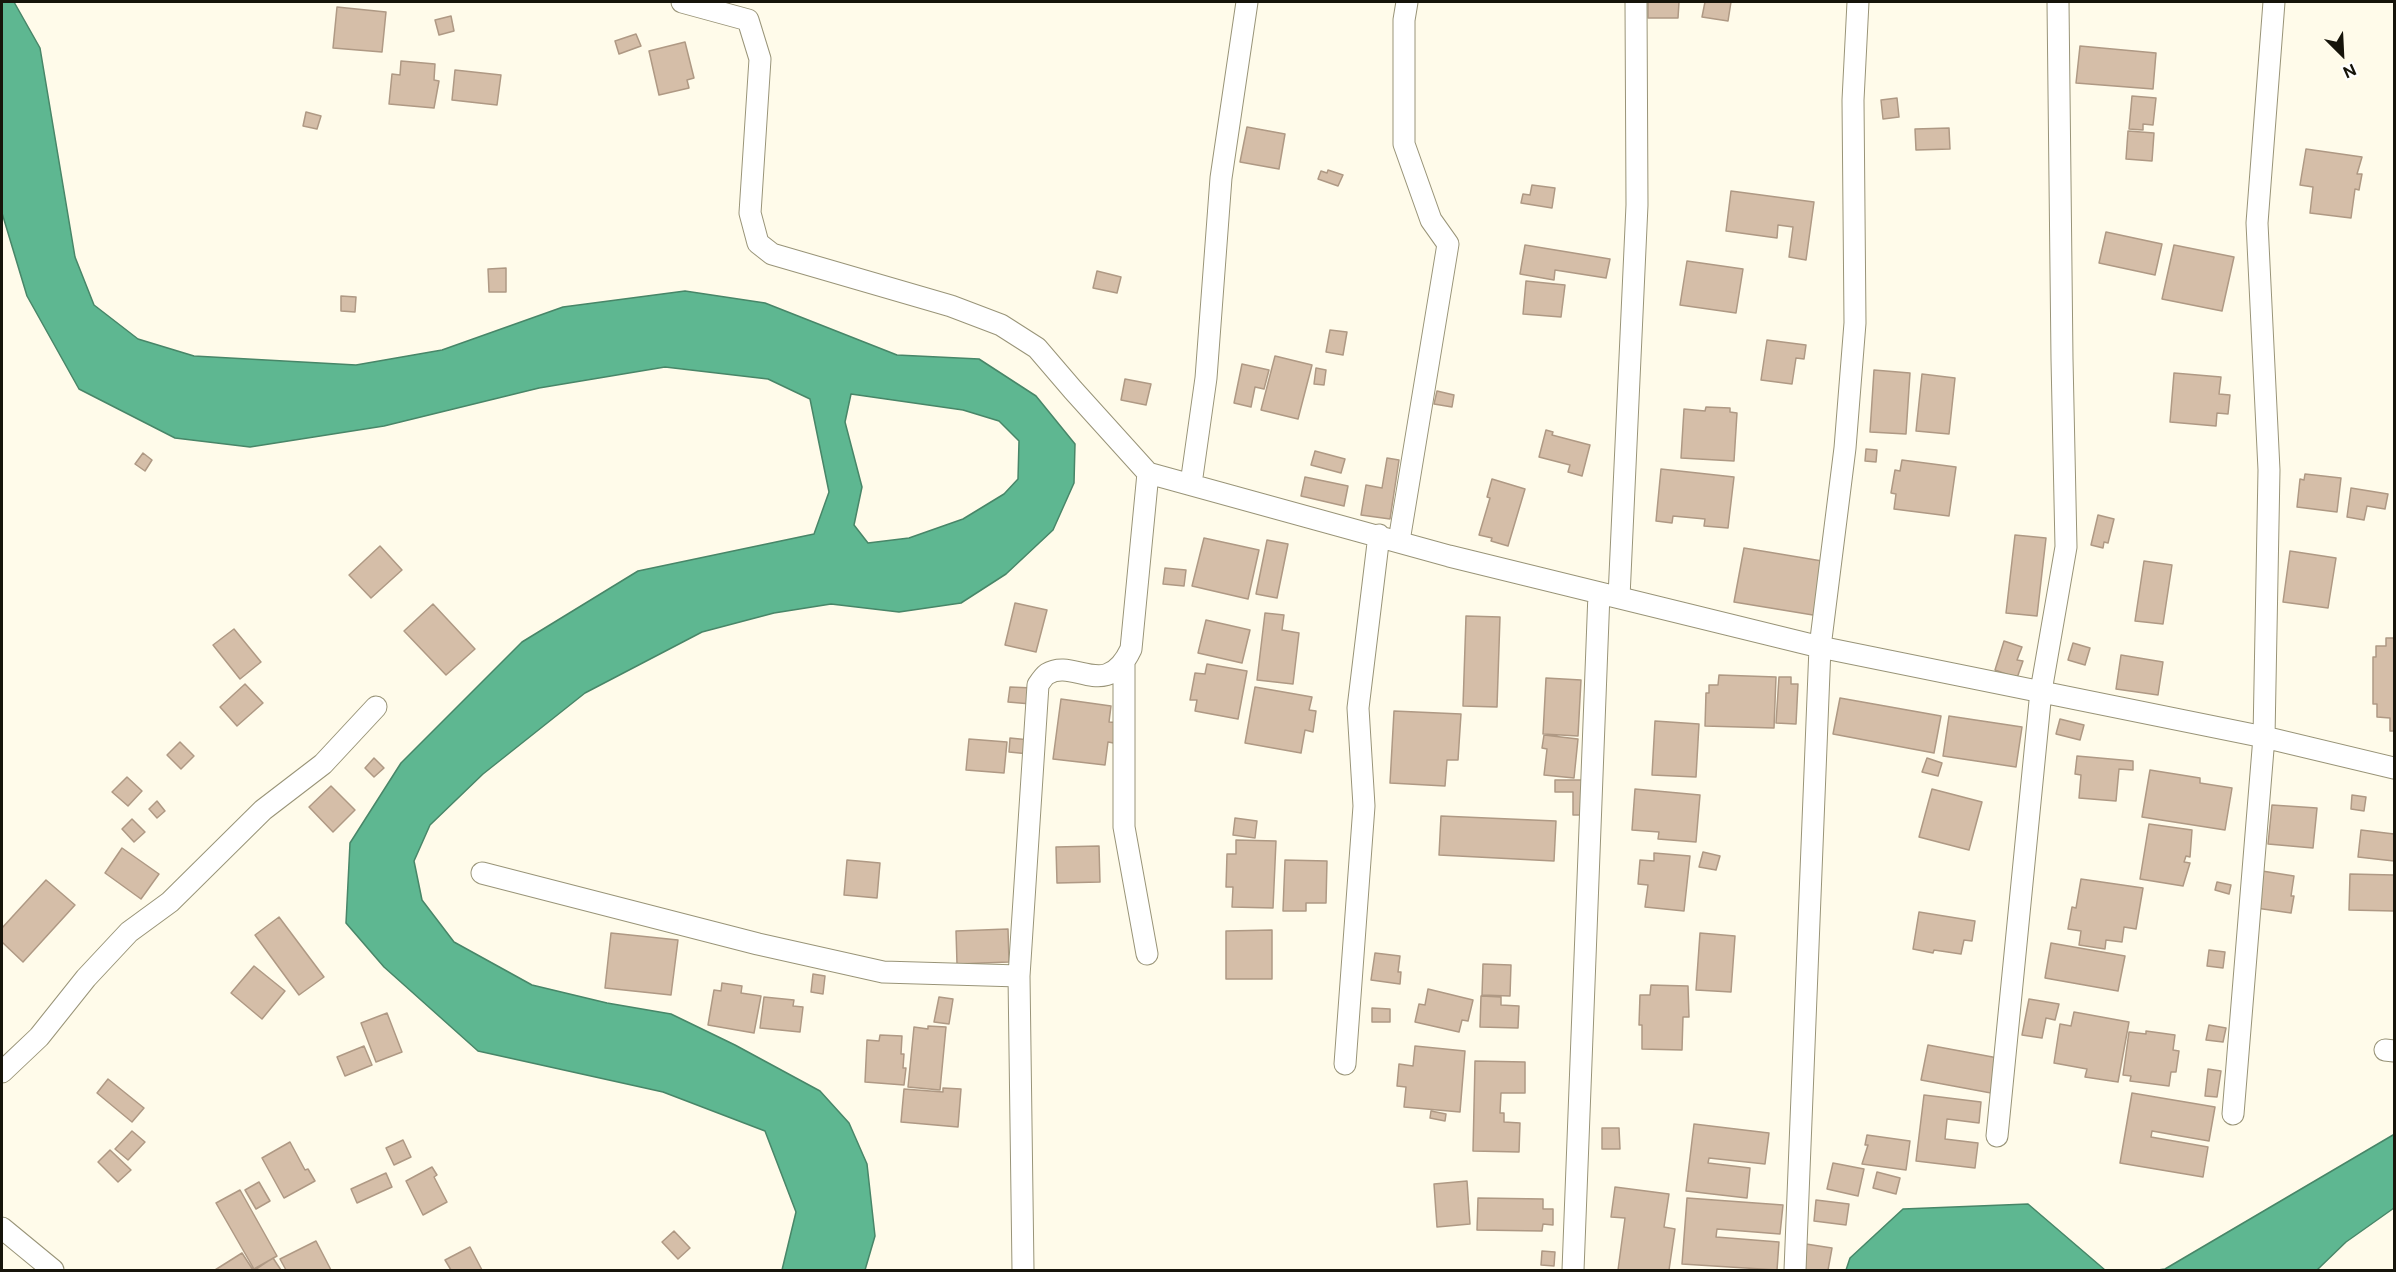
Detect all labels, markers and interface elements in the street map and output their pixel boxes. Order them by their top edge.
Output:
north arrow [2312,24,2372,84]
text: N [2340,60,2359,82]

